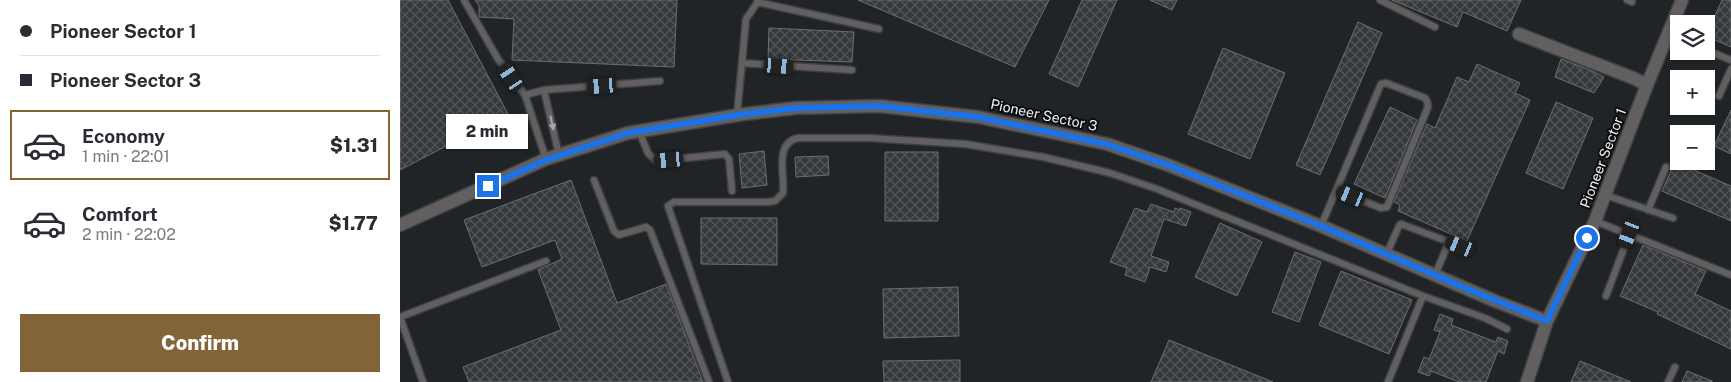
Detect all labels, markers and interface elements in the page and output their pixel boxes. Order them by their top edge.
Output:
map controls [1670,15,1715,170]
button: layers [1670,15,1715,60]
text: Pioneer Sector 1 [50,20,197,42]
car [763,57,794,75]
car [496,60,525,94]
text: Pioneer Sector 3 [50,69,201,91]
button: + [1670,70,1715,115]
car [586,77,617,95]
street label: Pioneer Sector 3 [989,96,1099,134]
street label: Pioneer Sector 1 [1577,106,1629,210]
callout: 2 min [447,114,529,148]
one-way arrow [548,115,556,130]
text: 2 min [466,122,508,141]
icon: car [22,123,67,168]
text: Economy [82,125,165,147]
button: − [1670,125,1715,170]
text: $1.31 [330,134,378,156]
text: 1 min · 22:01 [82,147,170,166]
car [653,151,684,169]
route end [477,175,499,197]
car [1334,183,1367,209]
icon: car [22,201,67,246]
text: Comfort [82,203,158,225]
text: $1.77 [329,212,378,234]
car [1616,217,1641,251]
text: 2 min · 22:02 [82,225,176,244]
route start [1576,227,1598,249]
car [1443,233,1476,259]
button: Confirm [20,314,380,372]

